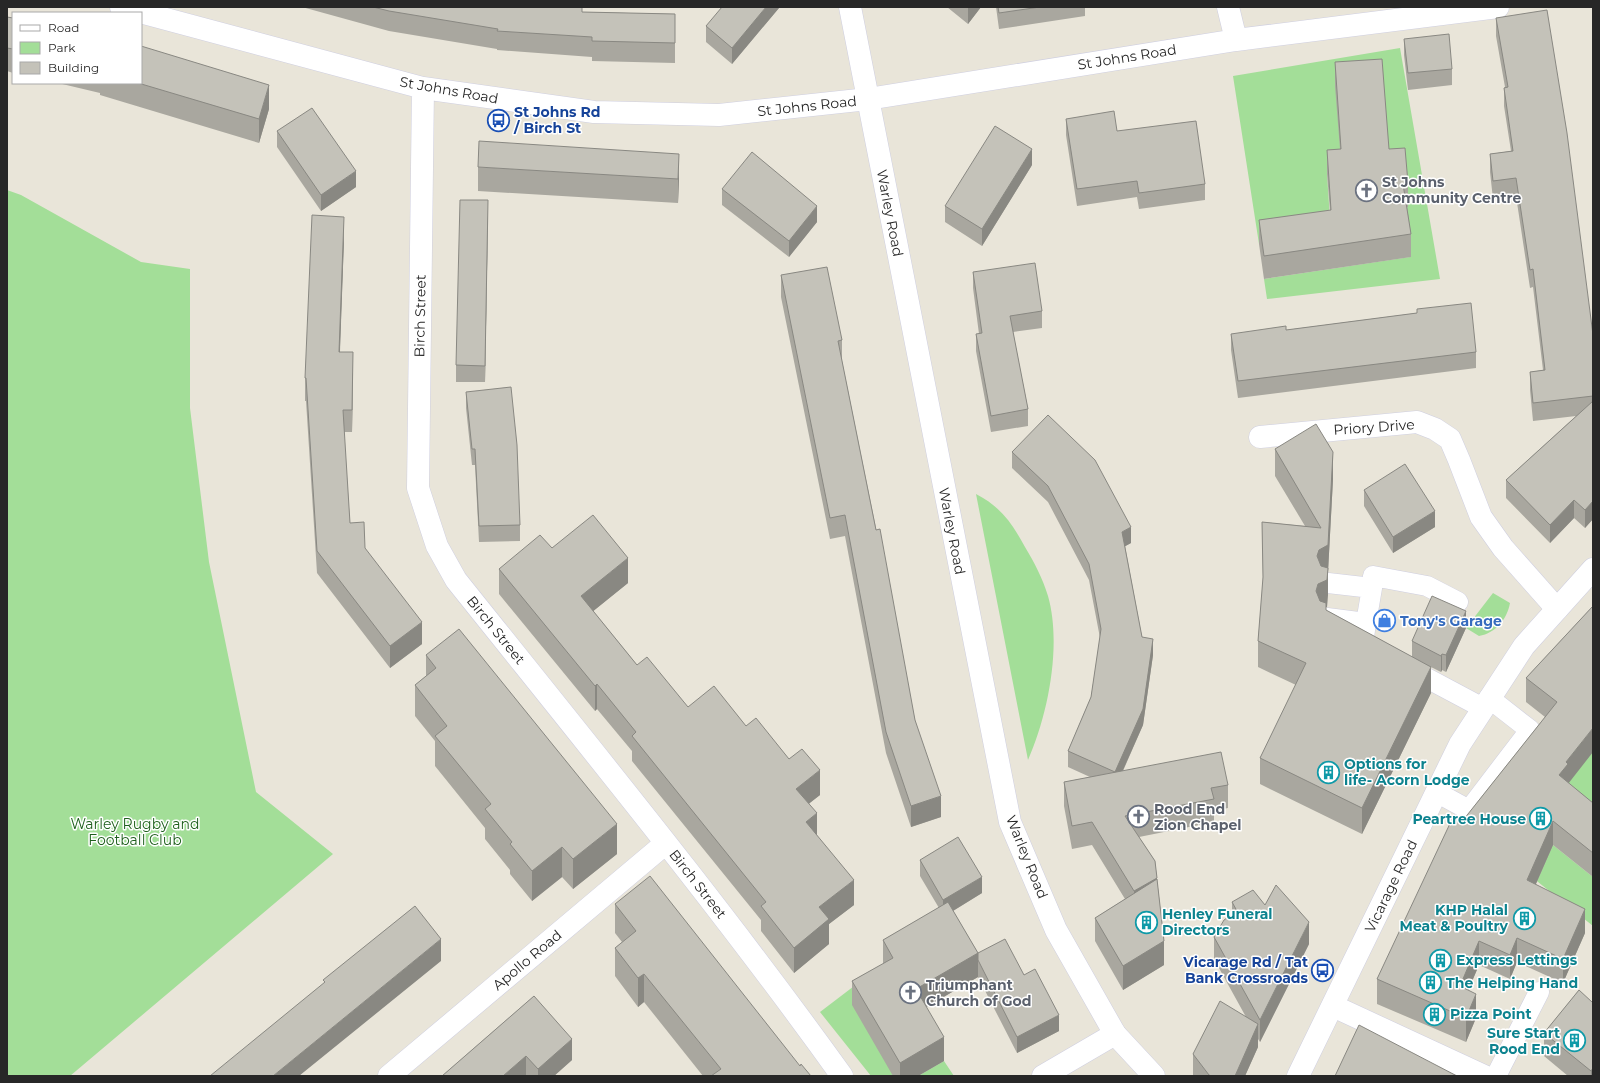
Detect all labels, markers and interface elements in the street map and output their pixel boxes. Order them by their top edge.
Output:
legend [12,12,142,84]
text: Road [48,20,79,35]
text: Park [48,40,76,55]
street label: St Johns Road [1076,40,1178,74]
text: Building [48,60,99,75]
street label: St Johns Road [398,72,500,108]
street label: St Johns Road [756,92,858,120]
place label: St Johns Rd / Birch St [513,103,600,137]
bus stop icon: St Johns Rd / Birch St [485,107,511,133]
street label: Warley Road [873,168,907,258]
place label: St Johns Community Centre [1382,173,1521,207]
church icon: St Johns Community Centre [1354,177,1380,203]
street label: Birch Street [410,274,430,358]
street label: Priory Drive [1333,415,1415,439]
street label: Warley Road [935,486,969,576]
street label: Birch Street [463,592,529,668]
shop icon: Tony's Garage [1371,608,1397,634]
place label: Tony's Garage [1400,612,1502,630]
place label: Options for life- Acorn Lodge [1344,755,1470,789]
building icon: Options for life- Acorn Lodge [1316,759,1342,785]
place label: Rood End Zion Chapel [1154,800,1242,834]
church icon: Rood End Zion Chapel [1126,804,1152,830]
building icon: Peartree House [1528,806,1554,832]
place label: Peartree House [1412,810,1526,828]
street label: Warley Road [1002,813,1052,901]
park label: Warley Rugby and Football Club [71,815,199,849]
street label: Vicarage Road [1361,837,1421,935]
street label: Birch Street [665,846,731,922]
place label: KHP Halal Meat & Poultry [1400,901,1509,935]
place label: Henley Funeral Directors [1162,905,1272,939]
building icon: KHP Halal Meat & Poultry [1511,905,1537,931]
building icon: Henley Funeral Directors [1134,909,1160,935]
street label: Apollo Road [489,926,565,994]
building icon: Express Lettings [1427,947,1453,973]
place label: Express Lettings [1456,951,1578,969]
place label: Vicarage Rd / Tat Bank Crossroads [1182,953,1309,987]
bus stop icon: Vicarage Rd / Tat Bank Crossroads [1310,957,1336,983]
building icon: The Helping Hand [1417,970,1443,996]
place label: The Helping Hand [1446,974,1578,992]
place label: Triumphant Church of God [926,976,1031,1010]
church icon: Triumphant Church of God [898,980,924,1006]
building icon: Pizza Point [1422,1001,1448,1027]
place label: Pizza Point [1450,1005,1532,1023]
place label: Sure Start Rood End [1487,1024,1560,1058]
building icon: Sure Start Rood End [1562,1028,1588,1054]

